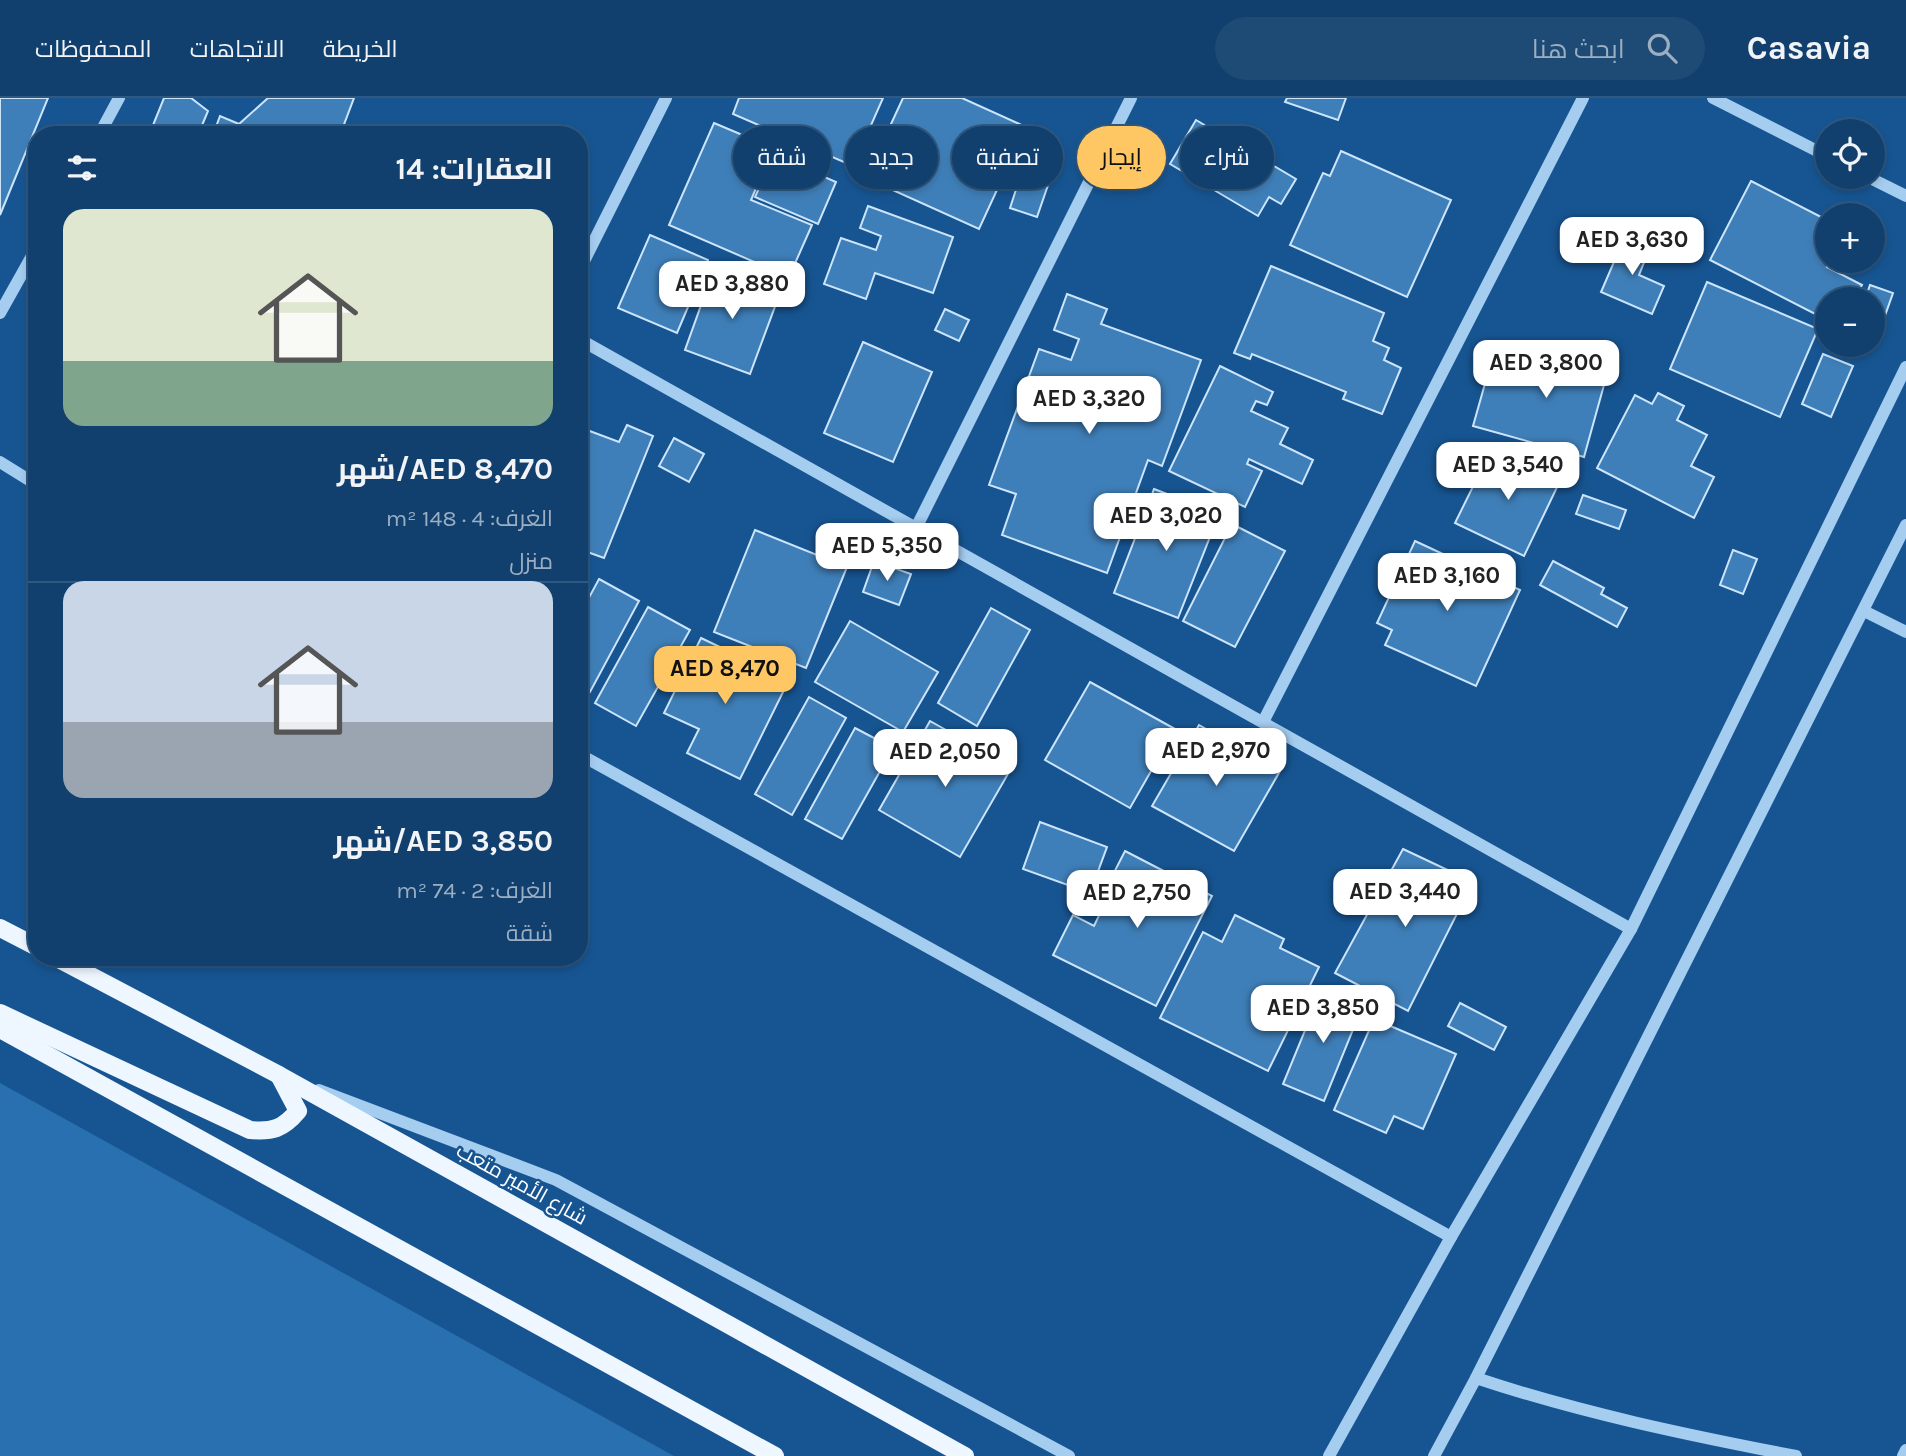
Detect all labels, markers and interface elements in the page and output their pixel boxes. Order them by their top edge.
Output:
search box [1215,17,1705,80]
icon: search [1643,29,1681,67]
text: Casavia [1747,29,1871,67]
text: ابحث هنا [1532,34,1625,65]
text: المحفوظات [35,35,152,63]
text: الاتجاهات [190,35,285,63]
text: الخريطة [323,35,398,63]
map controls [1815,119,1885,357]
button: locate [1815,119,1885,189]
chip: شقة [733,126,831,189]
chip: جديد [845,126,938,189]
chip: تصفية [952,126,1063,189]
chip: إيجار [1077,126,1166,189]
chip: شراء [1180,126,1274,189]
icon: filters [63,149,101,187]
text: العقارات: 14 [396,151,553,187]
button: + [1815,203,1885,273]
pin: AED 3,630 [1552,218,1712,277]
text: AED 3,630 [1576,226,1688,253]
icon: home [245,255,371,381]
pin: AED 3,880 [652,262,812,321]
text: AED 3,880 [675,270,789,297]
button: − [1815,287,1885,357]
pin: AED 3,800 [1466,341,1626,400]
text: AED 3,800 [1489,349,1603,376]
pin: AED 3,320 [1009,376,1169,436]
text: AED 3,320 [1033,385,1145,412]
pin: AED 3,540 [1428,442,1588,502]
text: AED 8,470/شهر [337,451,553,487]
text: AED 3,540 [1452,451,1564,478]
pin: AED 3,020 [1086,494,1246,553]
text: AED 3,020 [1110,502,1222,529]
text: الغرف: 4 · 148 m² [386,505,553,532]
pin: AED 5,350 [807,524,967,583]
text: AED 5,350 [832,532,942,559]
text: منزل [509,548,553,575]
pin: AED 3,160 [1367,554,1527,613]
text: AED 3,160 [1394,562,1500,589]
icon: home [245,627,371,753]
pin: AED 8,470 [645,646,805,706]
text: AED 8,470 [670,655,780,682]
pin: AED 2,970 [1136,728,1296,788]
pin: AED 2,050 [865,730,1025,789]
text: AED 2,970 [1161,737,1271,764]
text: AED 2,050 [889,738,1001,765]
text: AED 3,850/شهر [334,823,553,859]
pin: AED 2,750 [1057,870,1217,930]
pin: AED 3,440 [1325,870,1485,929]
text: الغرف: 2 · 74 m² [396,877,553,904]
text: AED 3,440 [1349,878,1461,905]
text: AED 2,750 [1083,879,1191,906]
text: شقة [506,920,553,947]
pin: AED 3,850 [1243,986,1403,1045]
text: AED 3,850 [1267,994,1379,1021]
street label: شارع الأمير متعب [451,1138,592,1232]

